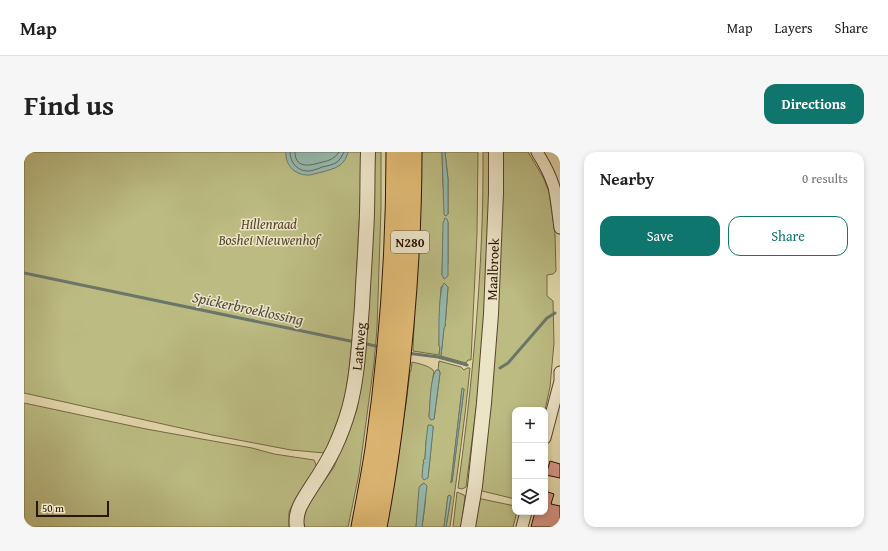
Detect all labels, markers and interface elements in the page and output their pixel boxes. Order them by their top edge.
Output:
text: Map [20,14,57,42]
text: Map [727,18,753,38]
text: Layers [775,18,813,38]
text: Share [835,18,868,38]
text: Find us [24,84,114,125]
button: Directions [764,84,864,124]
text: Nearby [600,166,654,191]
text: 0 results [802,169,848,188]
park label: Hillenraad Boshei Nieuwenhof [217,214,322,250]
button: Save [600,216,720,256]
button: Share [728,216,848,256]
road number: N280 [391,231,429,253]
street label: Maalbroek [482,237,504,301]
water label: Spickerbroeklossing [191,286,306,330]
street label: Laatweg [346,322,371,372]
map controls [512,407,548,515]
button: + [512,407,548,443]
button: − [512,443,548,479]
button: layers [512,479,548,515]
scale bar [36,499,109,518]
text: 50 m [42,500,64,516]

